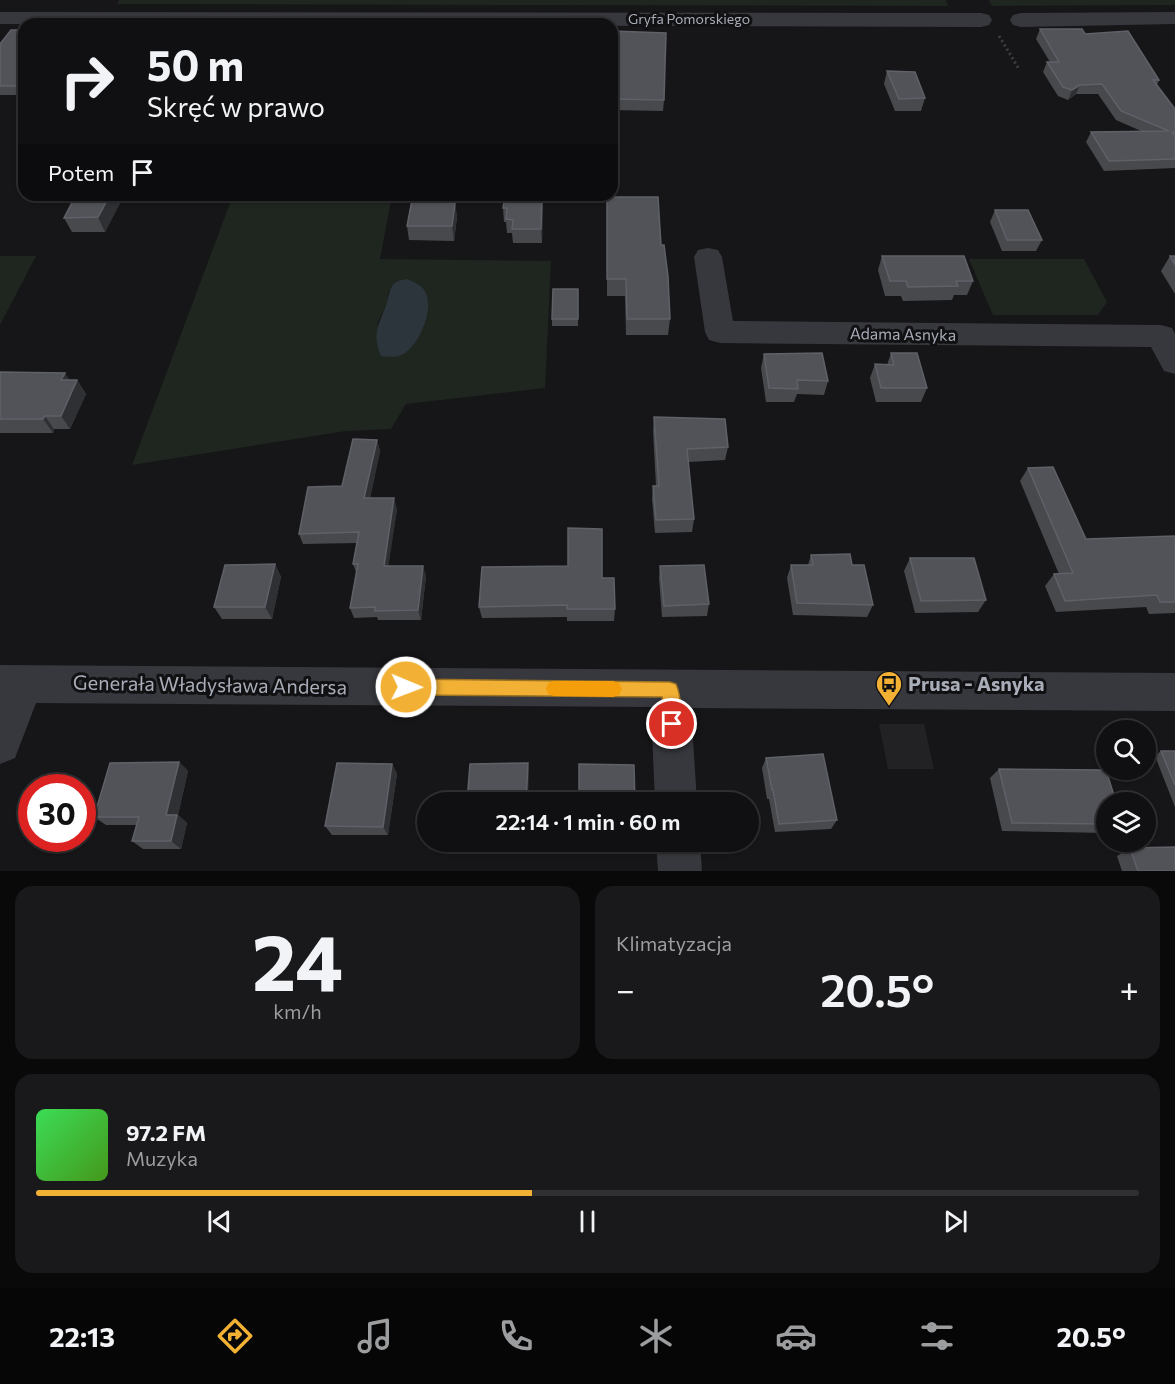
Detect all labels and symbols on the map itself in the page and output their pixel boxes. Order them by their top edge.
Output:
street label: Gryfa Pomorskiego [628,10,750,27]
street label: Adama Asnyka [850,323,956,344]
position arrow [374,655,438,719]
bus stop icon: Prusa - Asnyka [874,669,904,707]
street label: Generała Władysława Andersa [73,670,347,698]
place label: Prusa - Asnyka [908,671,1045,695]
pin [646,698,697,749]
speed limit sign: 30 [18,774,96,852]

